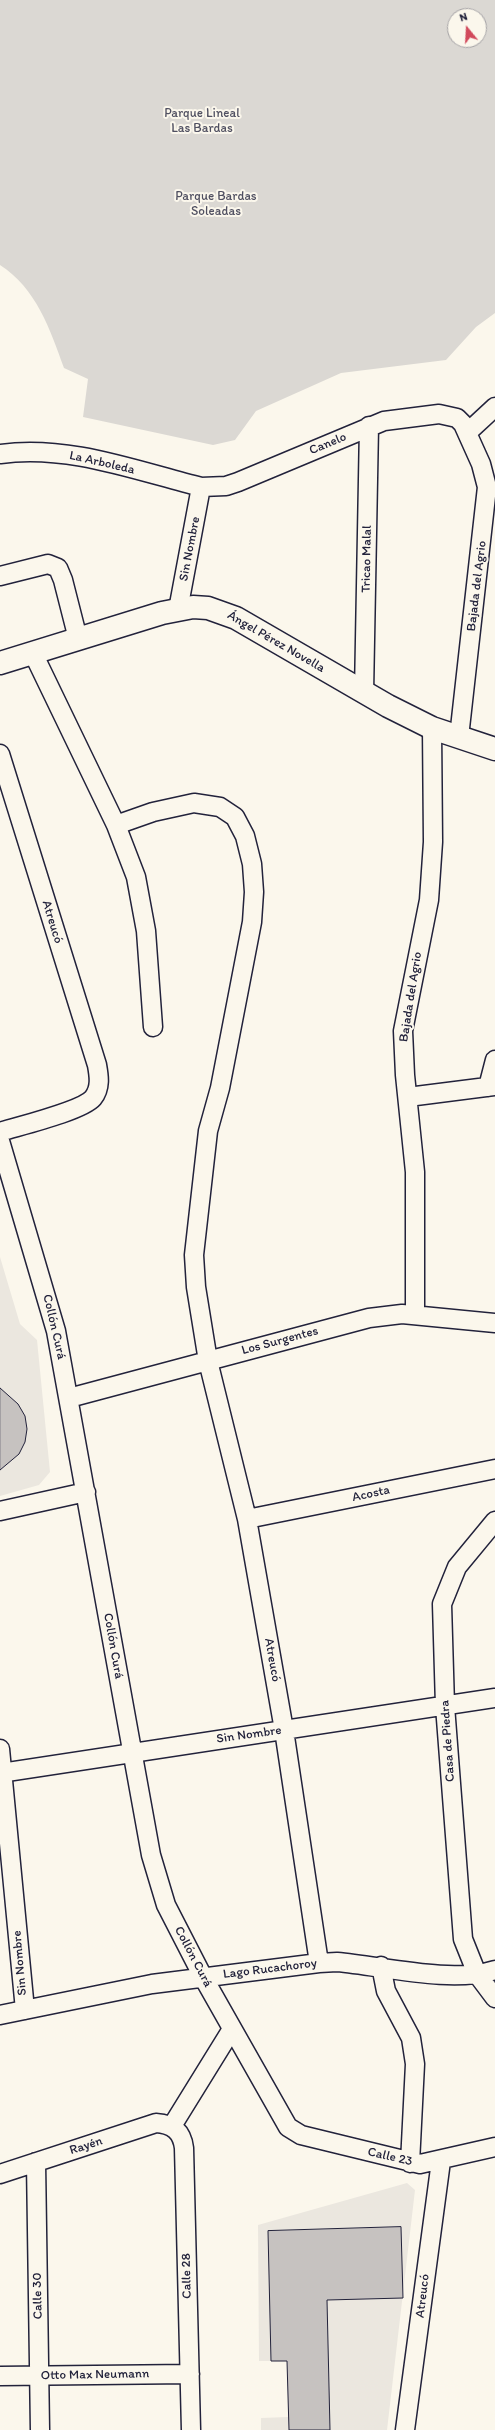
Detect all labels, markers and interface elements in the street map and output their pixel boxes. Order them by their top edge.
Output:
north arrow [447,8,487,48]
text: N [458,10,469,24]
park label: Parque Lineal Las Bardas [164,106,240,137]
park label: Parque Bardas Soleadas [175,189,257,220]
street label: Canelo [307,429,349,459]
street label: La Arboleda [68,448,136,478]
street label: Sin Nombre [176,515,204,583]
street label: Tricao Malal [359,525,375,593]
street label: Bajada del Agrio [464,540,490,632]
street label: Ángel Pérez Novella [224,608,328,676]
street label: Atreucó [38,899,66,945]
street label: Bajada del Agrio [396,951,426,1043]
street label: Collón Curá [39,1293,69,1361]
street label: Los Surgentes [240,1323,320,1359]
street label: Acosta [351,1482,391,1506]
street label: Collón Curá [100,1612,126,1680]
street label: Atreucó [260,1637,284,1683]
street label: Casa de Piedra [437,1699,459,1783]
street label: Sin Nombre [216,1723,282,1747]
street label: Collón Curá [170,1924,216,1990]
street label: Sin Nombre [9,1930,31,1996]
street label: Lago Rucachoroy [222,1956,318,1982]
street label: Rayén [68,2133,104,2159]
street label: Calle 23 [366,2144,414,2170]
street label: Calle 28 [179,2253,195,2299]
street label: Calle 30 [30,2273,46,2319]
street label: Atreucó [413,2273,433,2319]
street label: Otto Max Neumann [41,2366,149,2384]

